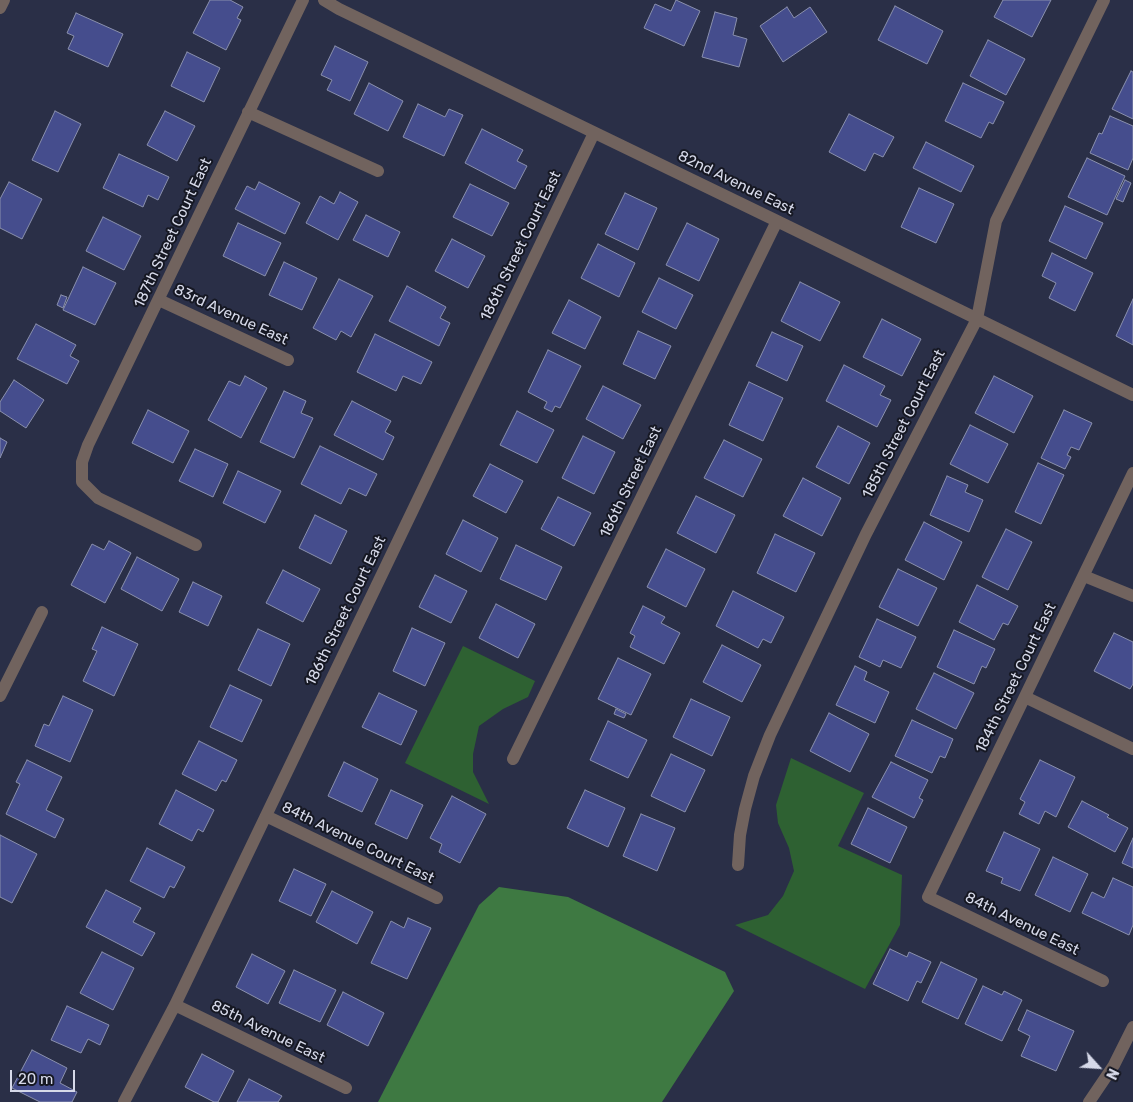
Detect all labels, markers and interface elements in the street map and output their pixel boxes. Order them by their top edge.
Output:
street label: 82nd Avenue East [675,147,797,219]
street label: 187th Street Court East [130,155,216,311]
street label: 186th Street Court East [477,168,565,324]
street label: 83rd Avenue East [171,281,291,349]
street label: 185th Street Court East [859,347,949,501]
street label: 186th Street East [596,423,666,541]
street label: 186th Street Court East [302,533,390,689]
street label: 184th Street Court East [972,600,1060,756]
street label: 84th Avenue Court East [279,798,437,888]
street label: 84th Avenue East [962,889,1082,959]
street label: 85th Avenue East [208,997,328,1067]
north arrow [1073,1042,1123,1092]
scale bar [12,1060,78,1092]
text: N [1102,1066,1122,1082]
text: 20 m [18,1070,53,1088]

